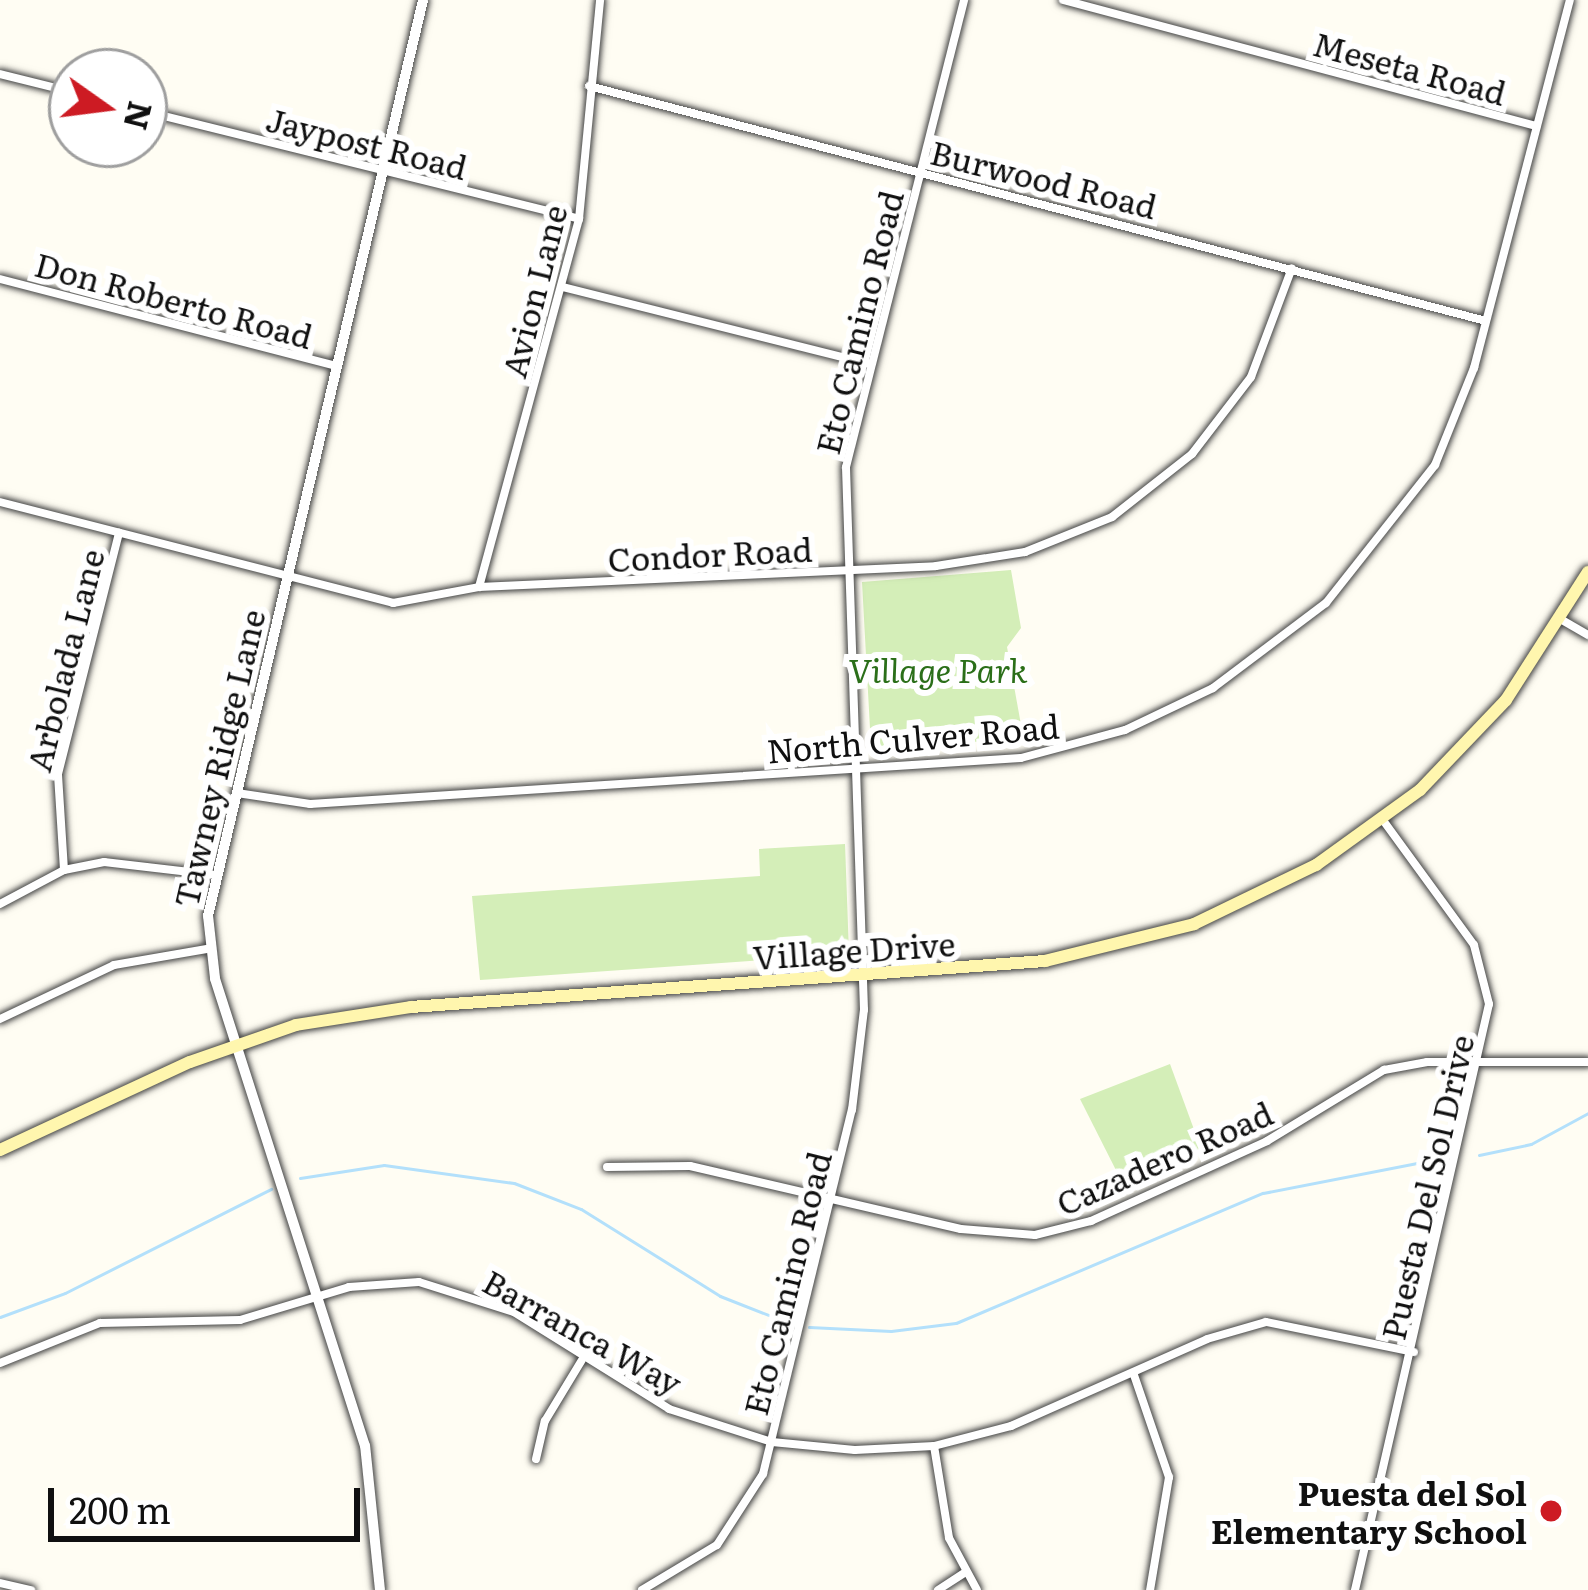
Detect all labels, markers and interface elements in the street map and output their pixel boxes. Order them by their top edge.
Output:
street label: Meseta Road [1309,22,1511,112]
north arrow [48,48,168,168]
text: N [113,97,168,135]
street label: Jaypost Road [262,98,472,186]
street label: Burwood Road [927,131,1161,225]
street label: Eto Camino Road [806,186,910,458]
street label: Avion Lane [492,201,574,381]
street label: Don Roberto Road [31,243,317,355]
street label: Condor Road [607,528,813,578]
street label: Arbolada Lane [17,545,111,775]
street label: Tawney Ridge Lane [164,605,272,911]
park label: Village Park [848,649,1028,689]
street label: North Culver Road [765,704,1061,770]
street label: Village Drive [751,922,957,976]
street label: Puesta Del Sol Drive [1372,1031,1480,1343]
street label: Cazadero Road [1050,1092,1278,1222]
street label: Eto Camino Road [734,1147,838,1419]
street label: Barranca Way [477,1260,689,1402]
scale bar [54,1464,366,1538]
place label: Puesta del Sol Elementary School [1211,1472,1527,1550]
text: 200 m [69,1482,171,1535]
marker: Puesta del Sol Elementary School [1538,1498,1564,1524]

